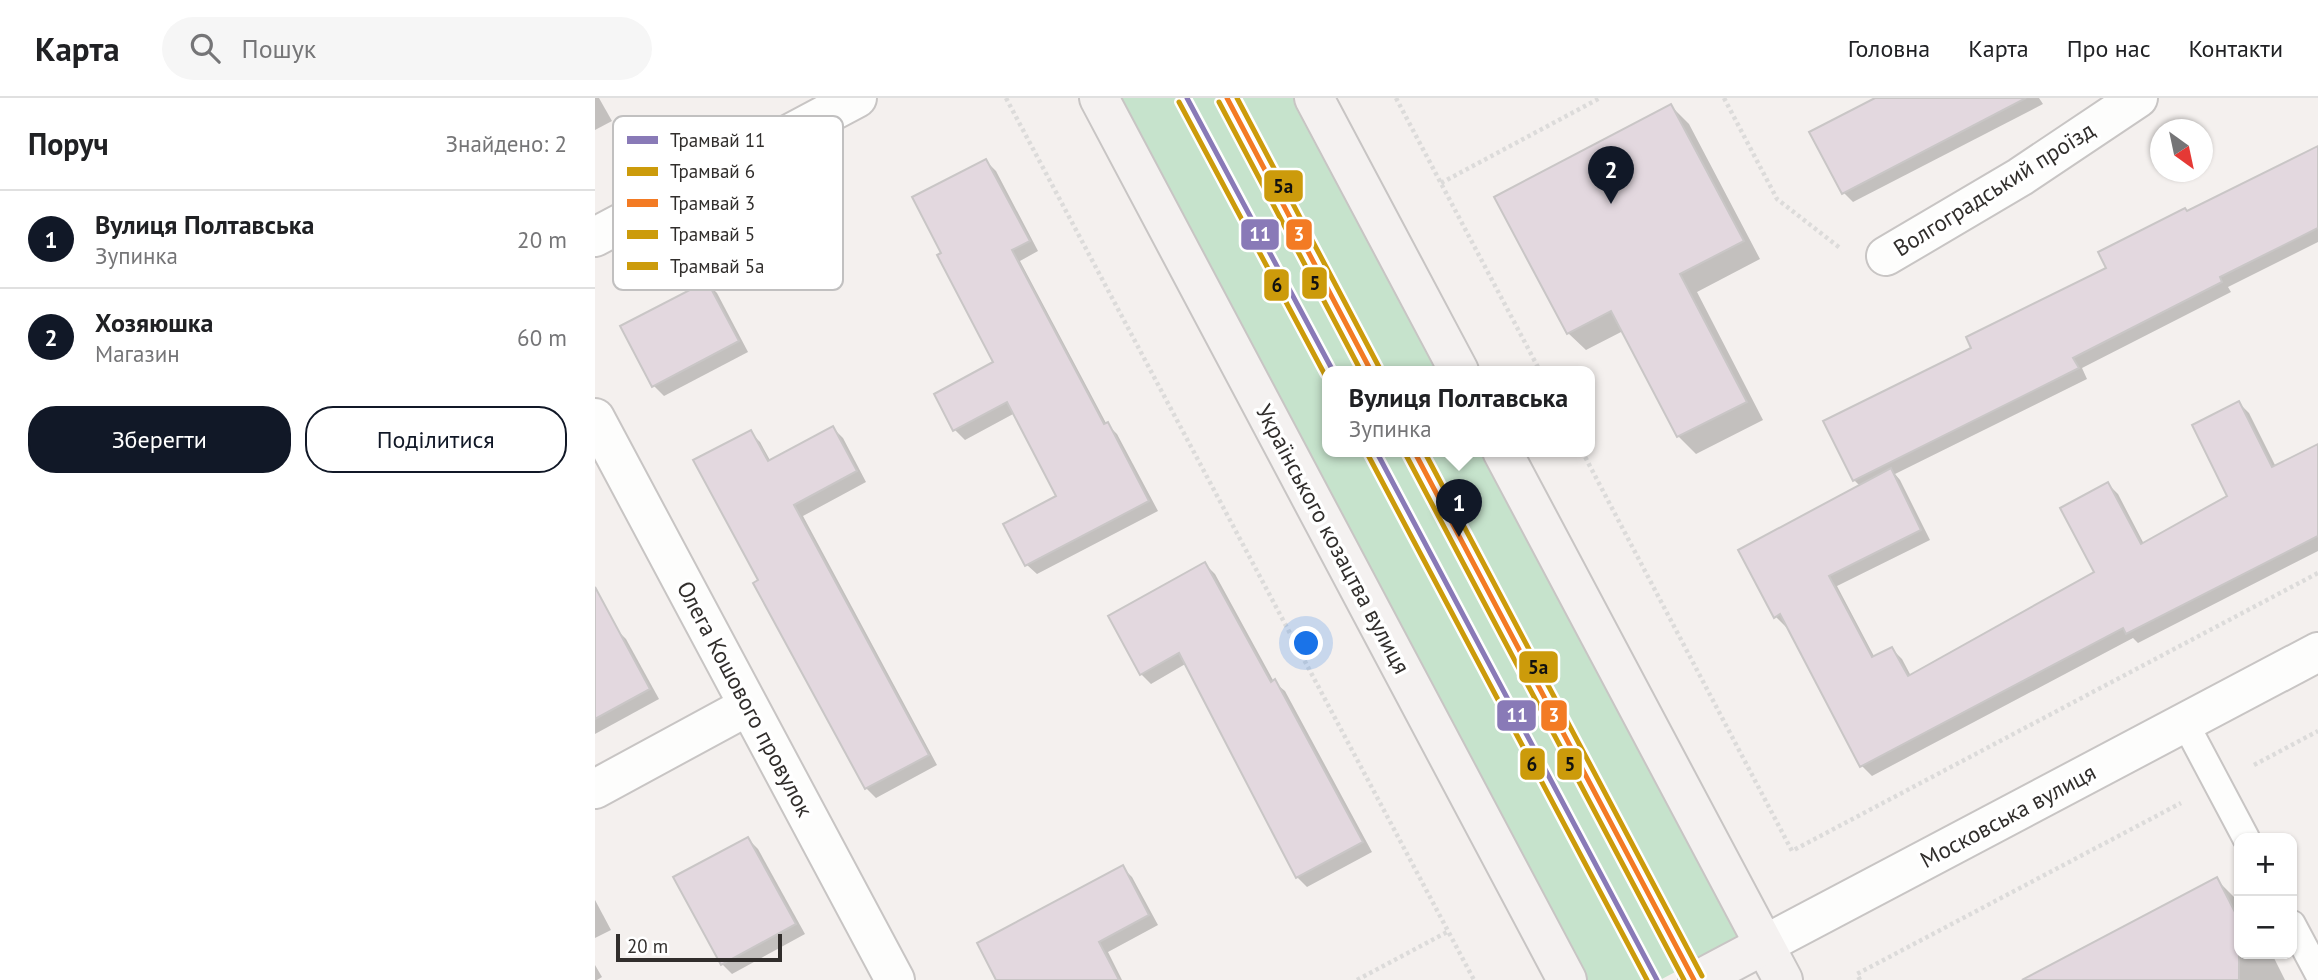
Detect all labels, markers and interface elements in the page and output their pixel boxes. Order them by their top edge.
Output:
search box [162,17,652,80]
text: Карта [35,27,120,70]
icon: search [186,29,224,67]
text: Пошук [242,32,316,65]
text: Головна [1848,33,1930,64]
text: Карта [1968,33,2029,64]
text: Про нас [2067,33,2151,64]
text: Контакти [2189,33,2283,64]
street label: Волгоградський проїзд [1888,115,2100,262]
legend [613,116,843,290]
north arrow [2150,119,2213,182]
text: Поруч [28,124,109,163]
text: Трамвай 11 [670,128,765,152]
text: Знайдено: 2 [446,129,567,158]
pin: 2 [1588,146,1634,204]
text: Трамвай 6 [670,159,755,183]
line badge: 5а [1263,169,1304,203]
text: 5а [1273,174,1293,198]
text: Трамвай 3 [670,191,755,215]
text: Вулиця Полтавська [95,208,314,241]
line badge: 11 [1240,218,1280,251]
line badge: 3 [1285,218,1313,251]
text: Трамвай 5 [670,222,755,246]
text: 11 [1249,222,1271,246]
text: 3 [1294,222,1304,246]
text: 1 [44,225,58,254]
text: 20 m [517,225,567,254]
text: Зупинка [95,241,178,270]
text: Трамвай 5а [670,254,765,278]
line badge: 5 [1301,266,1328,300]
line badge: 6 [1263,268,1290,302]
text: 5 [1310,271,1320,295]
text: 6 [1272,273,1282,297]
text: Хозяюшка [95,306,213,339]
text: 2 [44,323,58,352]
text: 60 m [517,323,567,352]
text: Магазин [95,339,180,368]
popup [1322,366,1595,457]
text: Вулиця Полтавська [1349,381,1568,414]
street label: Українського козацтва вулиця [1250,399,1417,678]
button: Зберегти [28,406,291,473]
button: Поділитися [305,406,567,473]
text: Зупинка [1349,414,1432,443]
pin: 1 [1436,479,1482,537]
street label: Олега Кошового провулок [671,576,820,822]
your location [1289,626,1323,660]
line badge: 5а [1518,650,1559,684]
text: 5а [1528,655,1548,679]
line badge: 11 [1496,699,1537,732]
line badge: 3 [1540,699,1568,732]
text: 11 [1506,703,1528,727]
text: 3 [1549,703,1559,727]
line badge: 6 [1519,747,1546,781]
line badge: 5 [1556,747,1583,781]
text: 6 [1527,752,1537,776]
text: 5 [1565,752,1575,776]
street label: Московська вулиця [1915,757,2100,874]
map controls [2234,833,2297,959]
button: + [2234,833,2297,896]
button: − [2234,896,2297,959]
scale bar [616,931,782,963]
text: 20 m [627,934,668,958]

